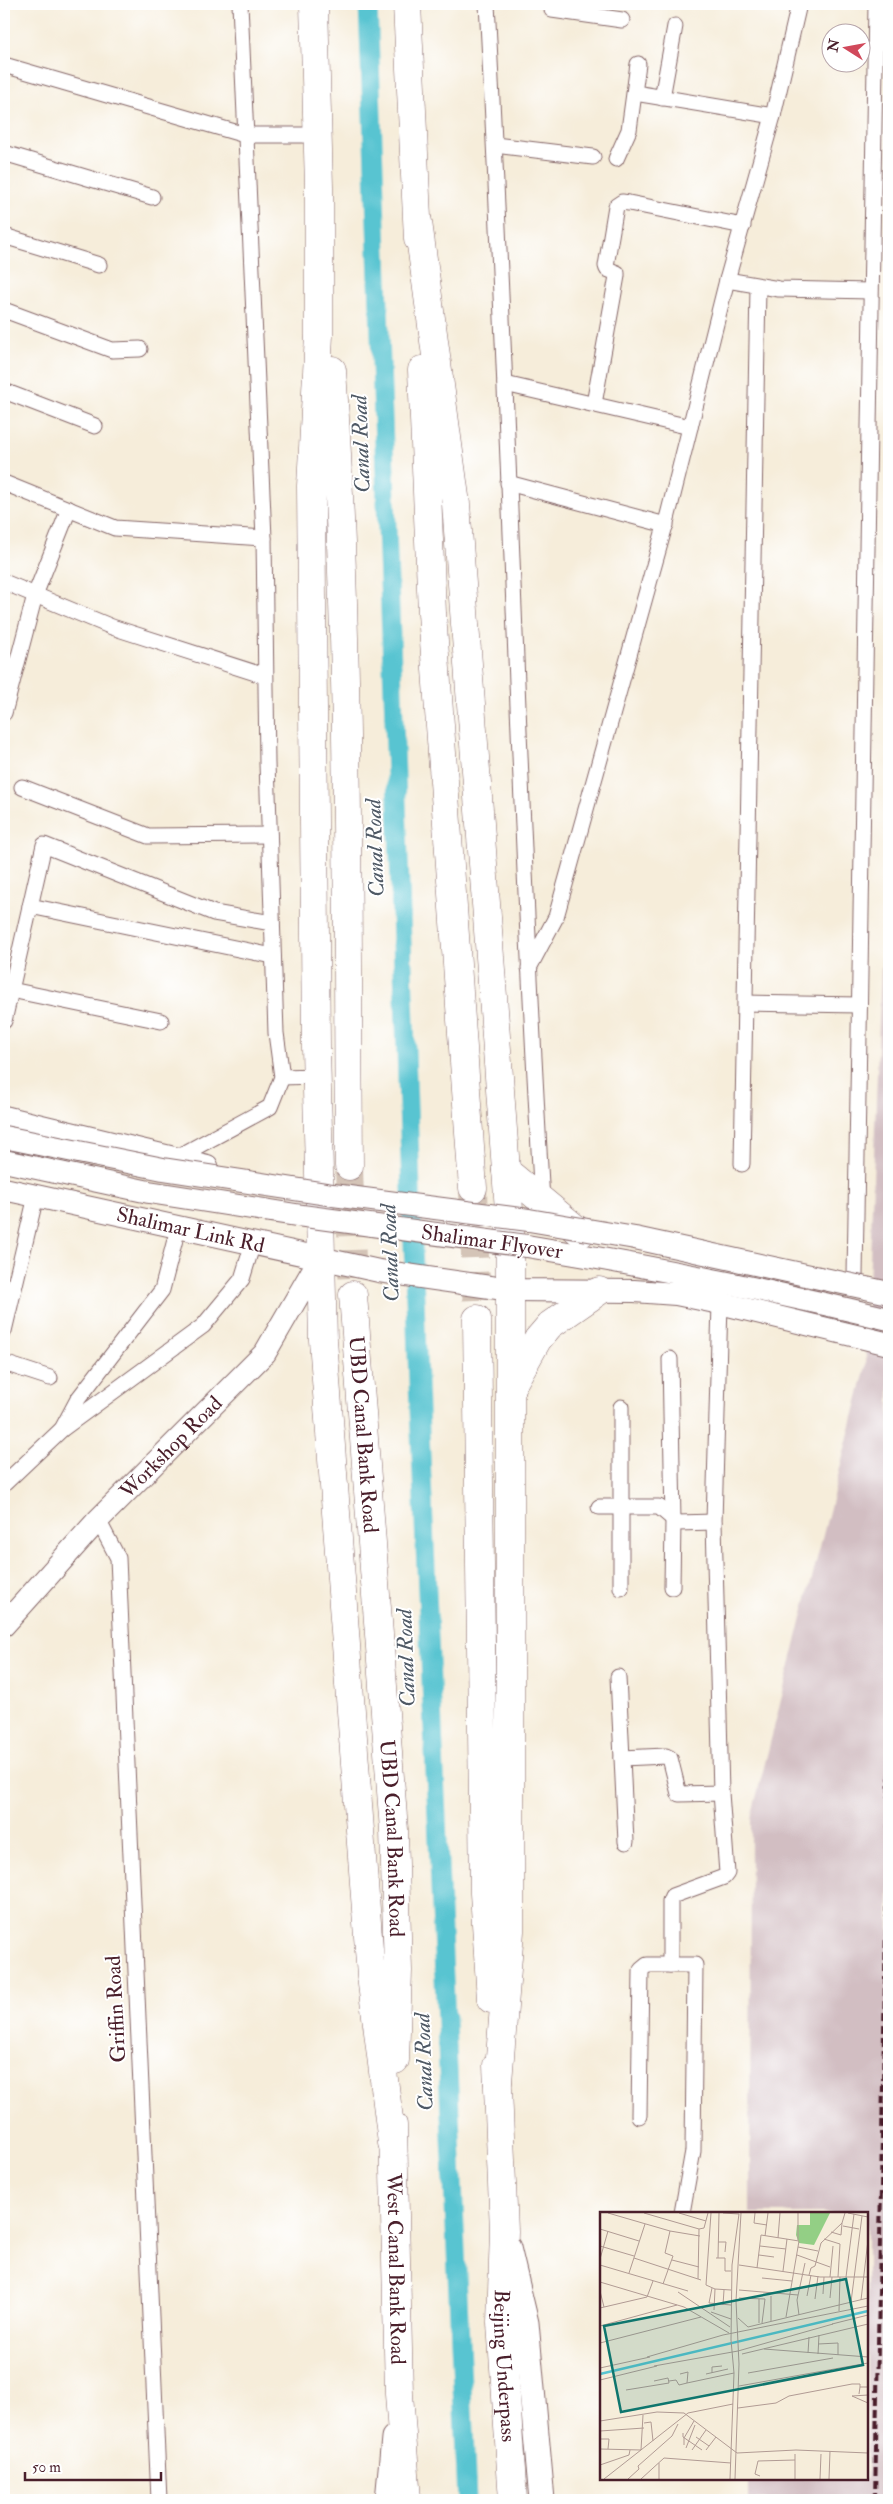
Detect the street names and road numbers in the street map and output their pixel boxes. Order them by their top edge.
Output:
street label: Shalimar Link Rd [114,1201,268,1259]
street label: Shalimar Flyover [420,1219,565,1265]
street label: UBD Canal Bank Road [343,1335,385,1535]
street label: Workshop Road [113,1390,228,1505]
street label: UBD Canal Bank Road [374,1739,411,1938]
street label: Griffin Road [100,1954,132,2063]
street label: West Canal Bank Road [381,2172,412,2366]
street label: Beijing Underpass [487,2289,523,2443]

